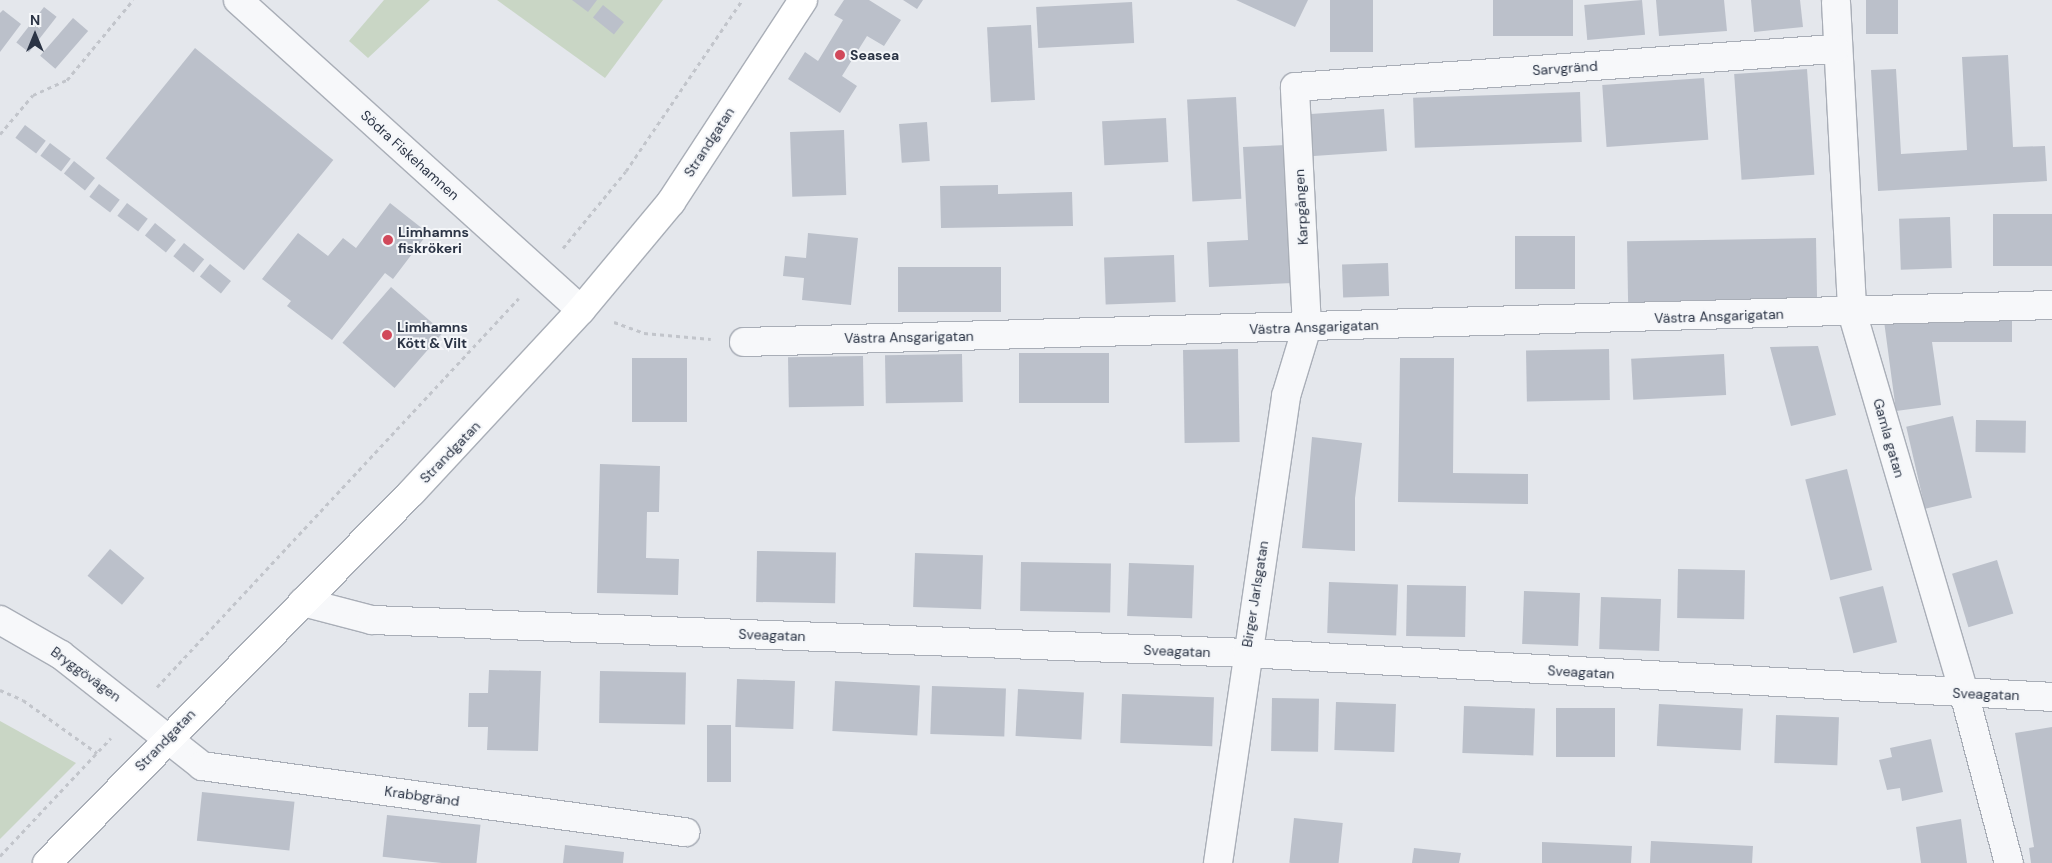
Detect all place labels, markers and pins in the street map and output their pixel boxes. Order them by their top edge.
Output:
place label: Seasea [850,47,899,63]
marker: Seasea [834,49,846,61]
place label: Limhamns fiskrökeri [398,224,469,256]
marker: Limhamns fiskrökeri [382,234,394,246]
place label: Limhamns Kött & Vilt [397,319,468,352]
marker: Limhamns Kött & Vilt [381,329,393,341]

